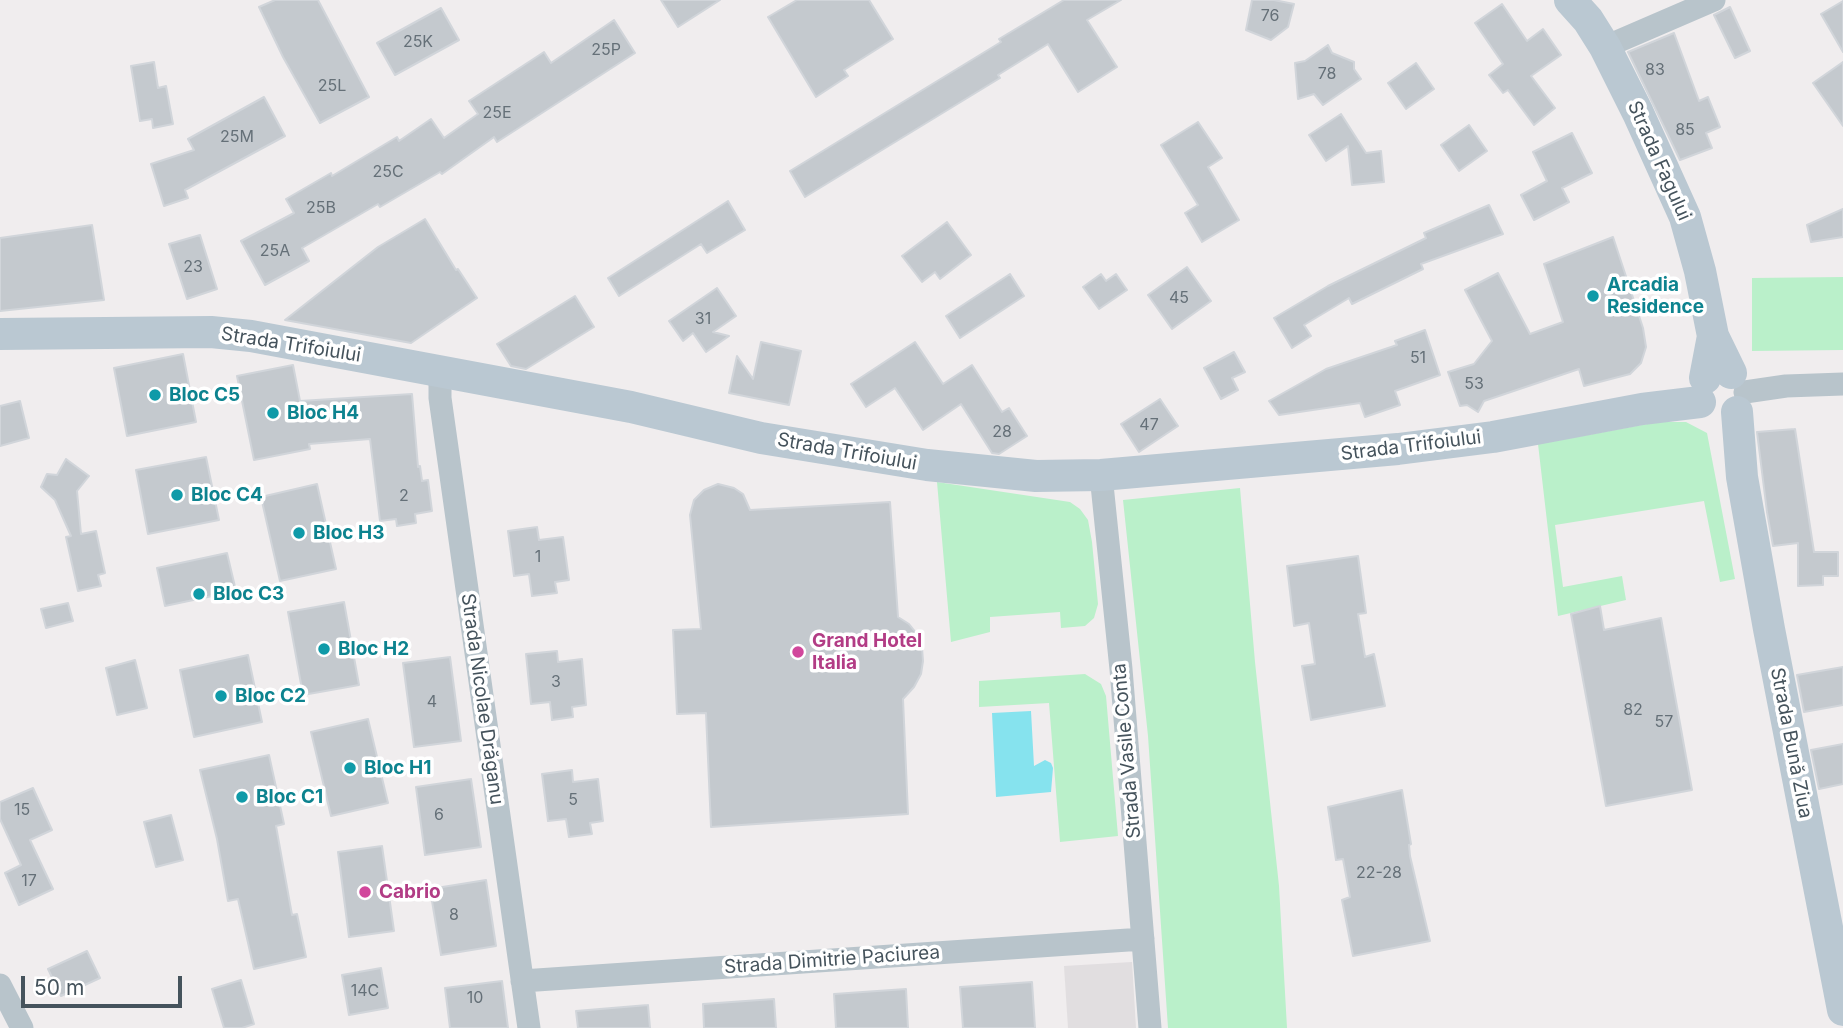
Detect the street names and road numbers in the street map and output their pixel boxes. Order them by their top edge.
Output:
street label: Strada Fagului [1622,98,1696,224]
street label: Strada Trifoiului [219,323,363,367]
street label: Strada Trifoiului [1340,426,1482,466]
street label: Strada Trifoiului [775,429,919,475]
street label: Strada Nicolae Drăganu [456,592,508,806]
street label: Strada Vasile Conta [1108,662,1146,840]
street label: Strada Bună Ziua [1765,666,1817,820]
street label: Strada Dimitrie Paciurea [723,941,941,979]

